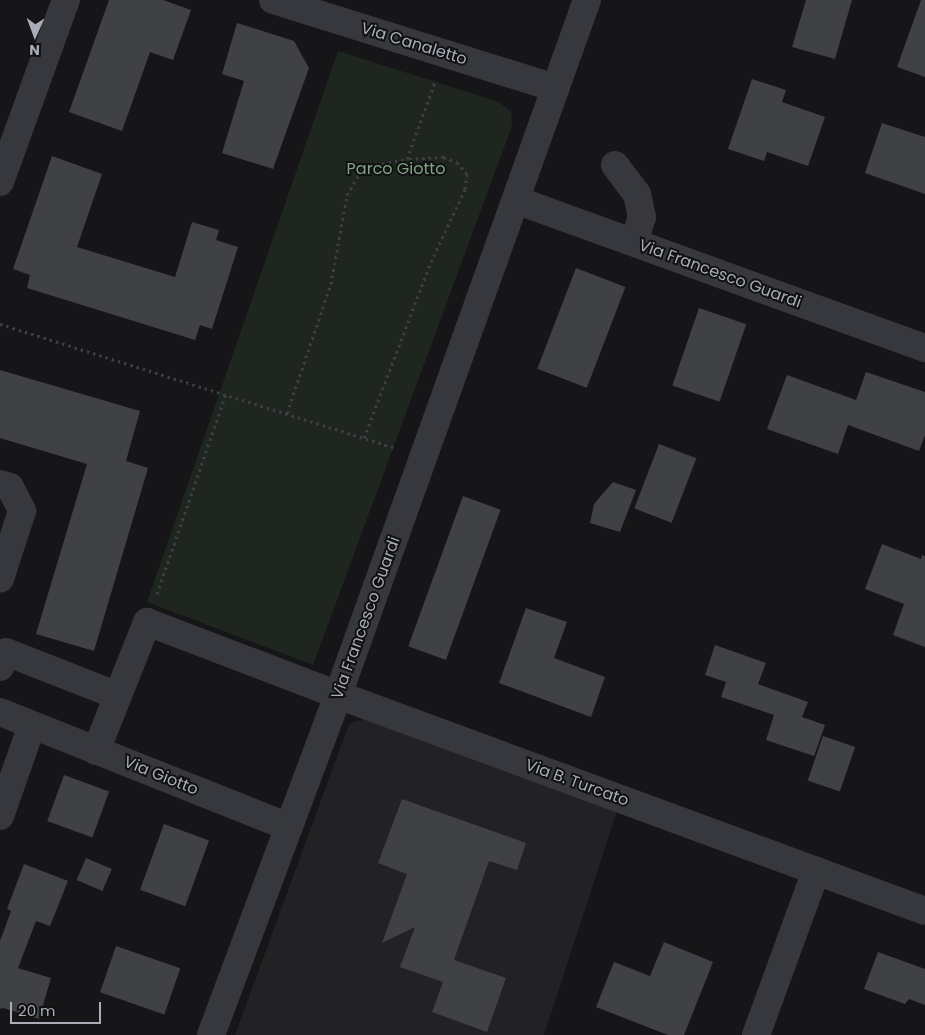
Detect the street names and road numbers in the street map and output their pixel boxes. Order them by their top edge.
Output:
street label: Via Canaletto [359,19,469,69]
street label: Via Francesco Guardi [636,236,804,312]
street label: Via Francesco Guardi [328,534,404,702]
street label: Via Giotto [121,752,201,800]
street label: Via B. Turcato [523,755,631,811]

